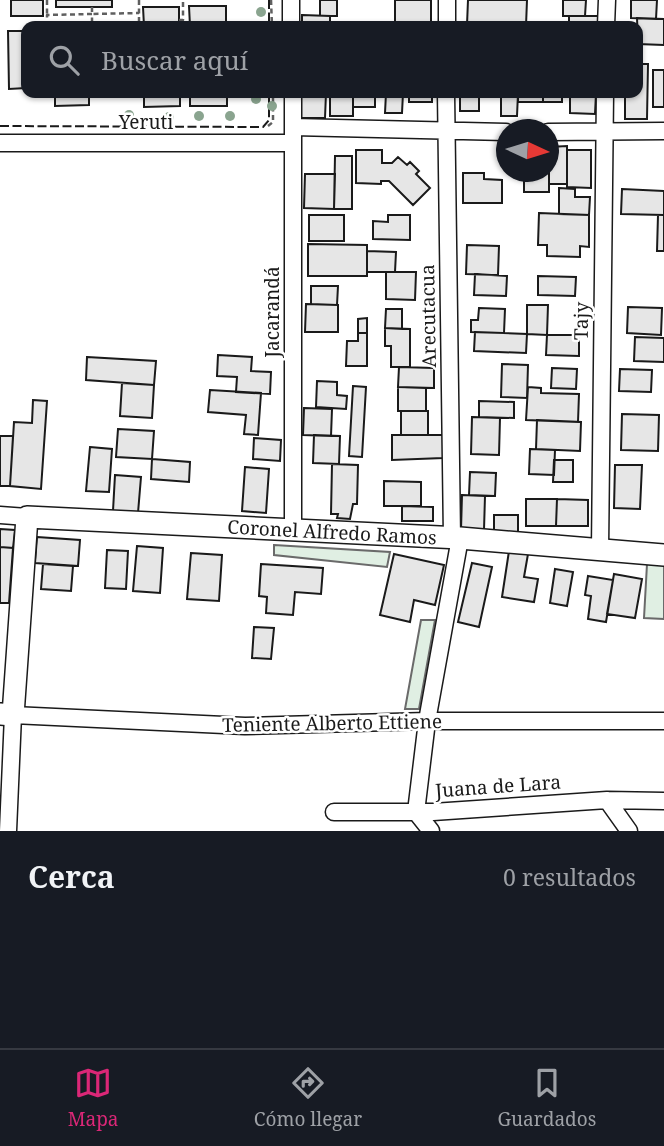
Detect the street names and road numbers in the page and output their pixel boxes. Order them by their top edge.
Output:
street label: Yeruti [118,109,173,135]
street label: Arecutacua [414,264,442,368]
street label: Jacarandá [259,266,285,359]
street label: Tajy [568,301,594,340]
street label: Coronel Alfredo Ramos [227,514,437,550]
street label: Teniente Alberto Ettiene [222,708,442,738]
street label: Juana de Lara [433,769,562,803]

